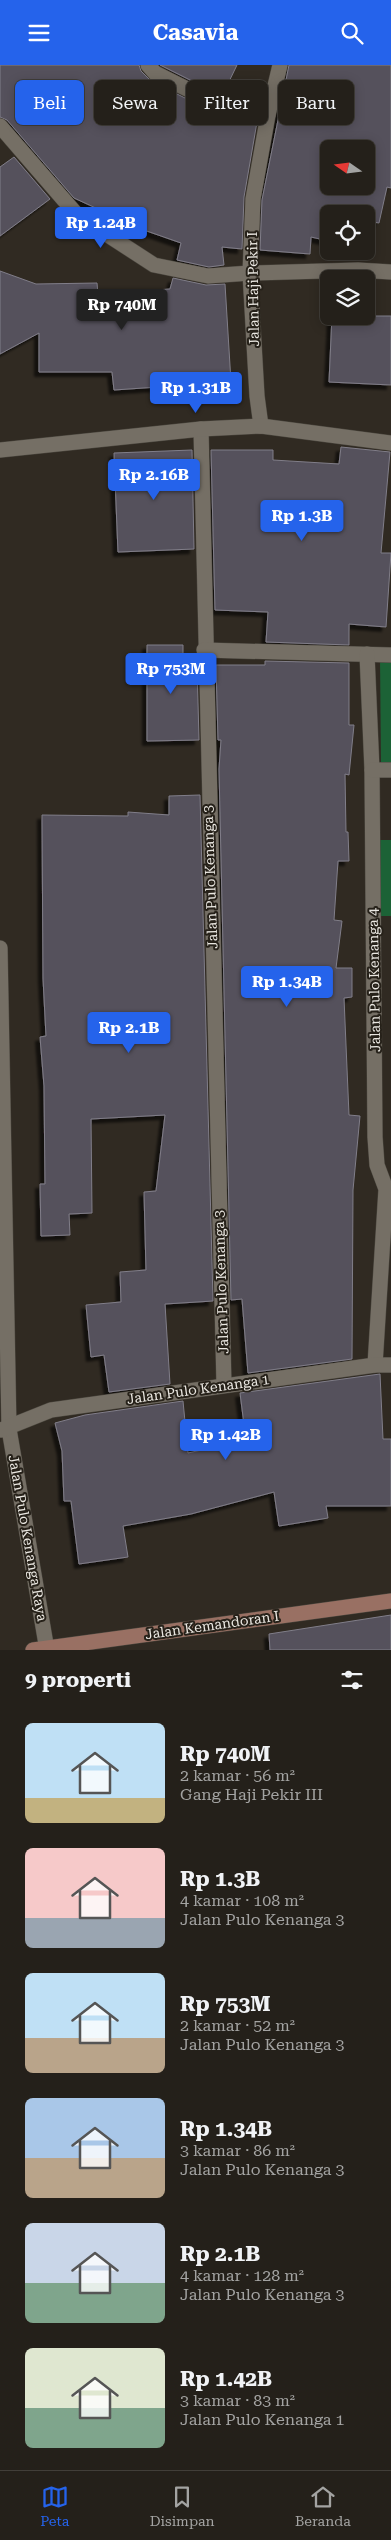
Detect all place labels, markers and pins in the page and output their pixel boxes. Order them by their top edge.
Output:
pin: Rp 1.24B [49,207,153,249]
pin: Rp 740M [76,289,168,331]
pin: Rp 1.31B [144,371,248,414]
pin: Rp 2.16B [102,459,206,501]
pin: Rp 1.3B [256,499,348,542]
pin: Rp 753M [125,653,217,695]
pin: Rp 1.34B [235,965,339,1008]
pin: Rp 2.1B [83,1011,175,1054]
pin: Rp 1.42B [174,1419,278,1461]

